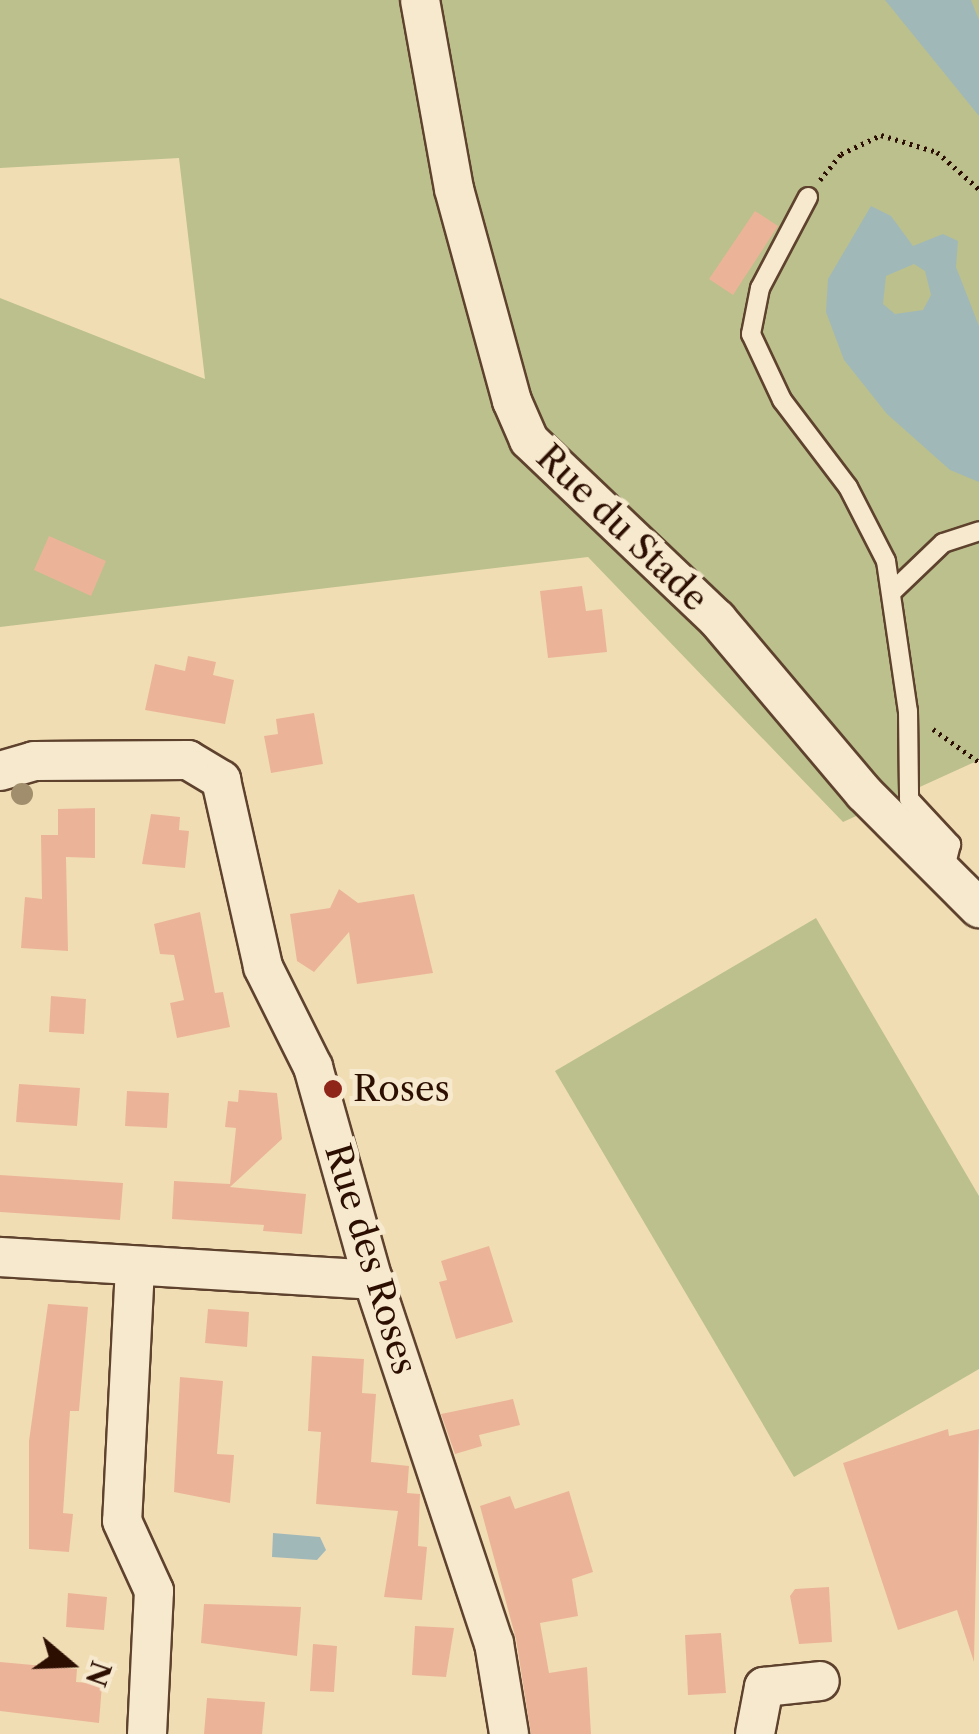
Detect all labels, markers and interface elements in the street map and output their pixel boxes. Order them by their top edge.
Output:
street label: Rue du Stade [528,436,716,620]
place label: Roses [353,1068,450,1110]
marker: Roses [322,1078,344,1100]
street label: Rue des Roses [316,1139,426,1379]
north arrow [20,1614,120,1714]
text: N [78,1657,118,1691]

